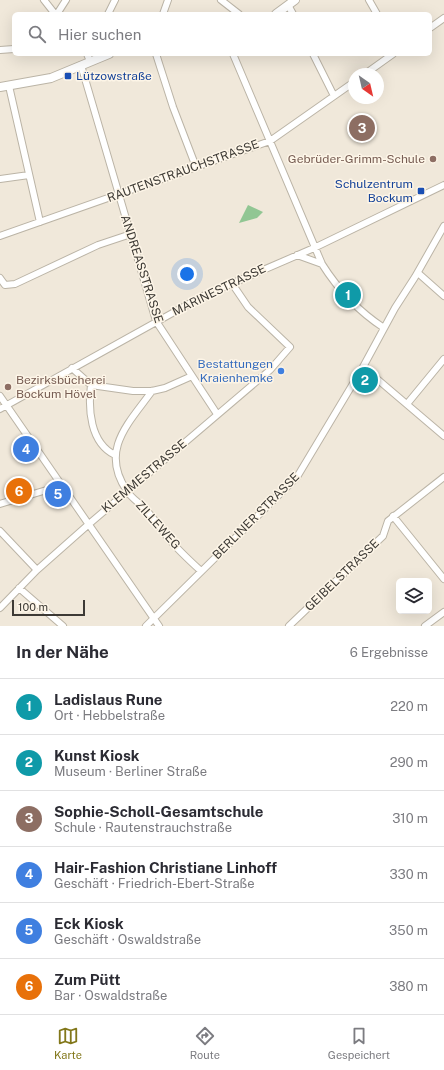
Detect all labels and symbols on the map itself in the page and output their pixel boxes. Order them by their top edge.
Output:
north arrow [348,68,384,104]
place label: Lützowstraße [76,69,152,83]
marker: Lützowstraße [63,71,73,81]
pin: 3 [349,113,375,143]
street label: RAUTENSTRAUCHSTRASSE [105,137,261,205]
place label: Gebrüder-Grimm-Schule [288,152,425,166]
marker: Gebrüder-Grimm-Schule [428,154,438,164]
place label: Schulzentrum Bockum [335,177,413,205]
marker: Schulzentrum Bockum [416,186,426,196]
street label: ANDREASSTRASSE [118,213,166,325]
street label: MARINESTRASSE [170,261,268,319]
your location [177,264,197,284]
pin: 1 [335,280,361,310]
place label: Bestattungen Kraienhemke [198,357,273,385]
pin: 2 [352,365,378,395]
marker: Bestattungen Kraienhemke [276,366,286,376]
place label: Bezirksbücherei Bockum Hövel [16,373,106,401]
marker: Bezirksbücherei Bockum Hövel [3,382,13,392]
pin: 4 [13,434,39,464]
street label: KLEMMESTRASSE [99,436,189,516]
street label: BERLINER STRASSE [210,470,302,562]
pin: 6 [6,476,32,506]
pin: 5 [45,479,71,509]
street label: ZILLEWEG [133,498,183,552]
street label: GEIBELSTRASSE [302,536,382,614]
scale bar [12,598,85,617]

